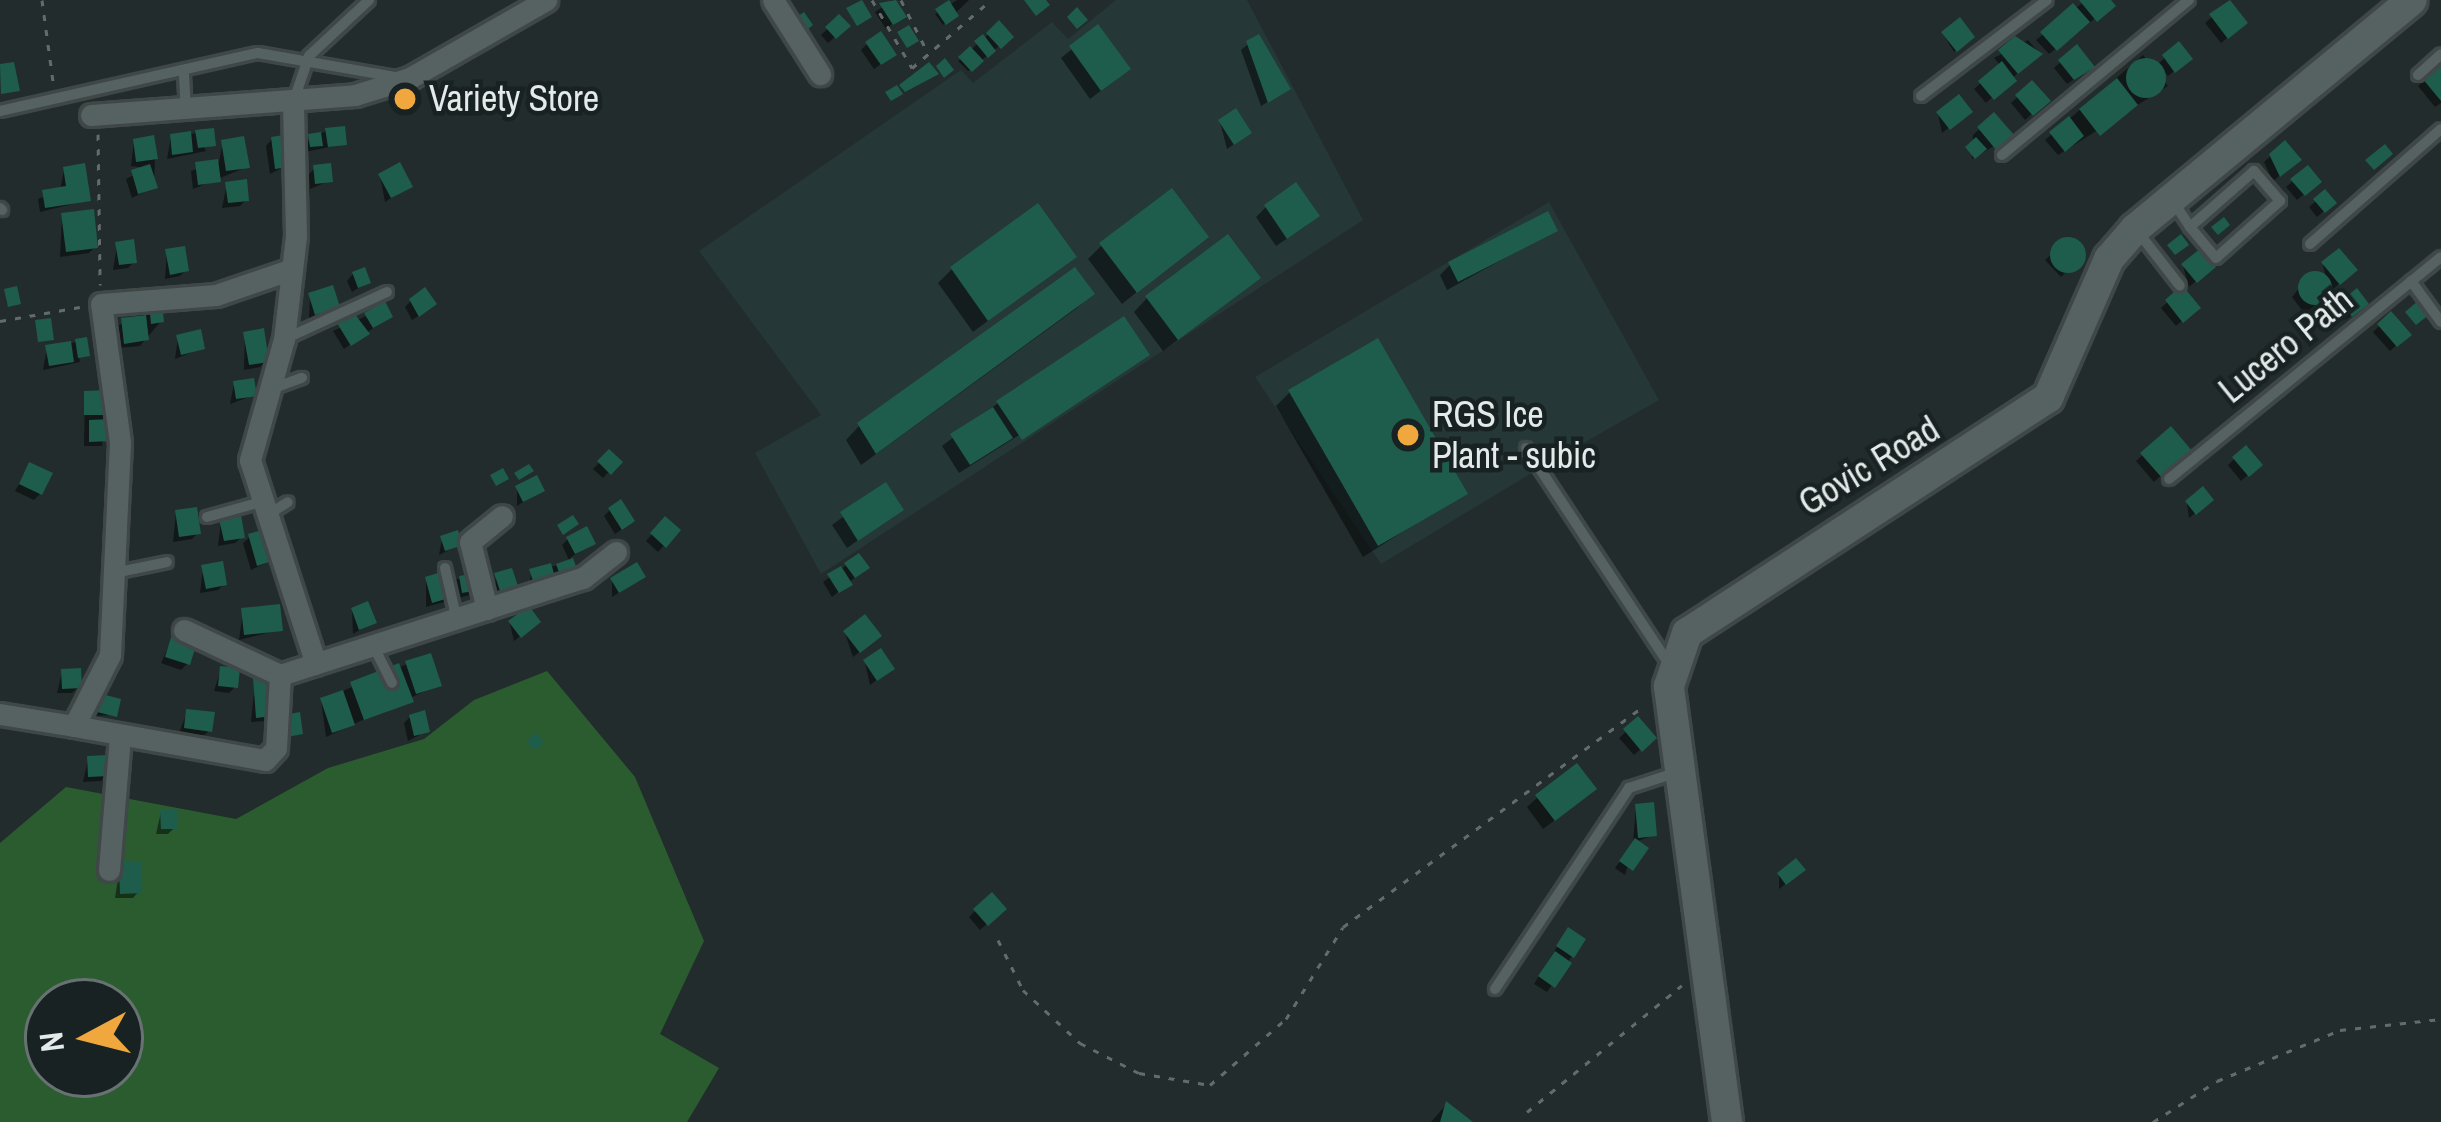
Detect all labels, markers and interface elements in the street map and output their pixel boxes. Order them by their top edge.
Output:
place label: Variety Store [429,77,599,121]
marker: Variety Store [392,86,418,112]
street label: Lucero Path [2211,278,2361,412]
place label: RGS Ice Plant - subic [1432,392,1596,477]
street label: Govic Road [1791,407,1947,525]
marker: RGS Ice Plant - subic [1395,422,1421,448]
north arrow [24,978,144,1098]
text: N [28,1030,74,1054]

